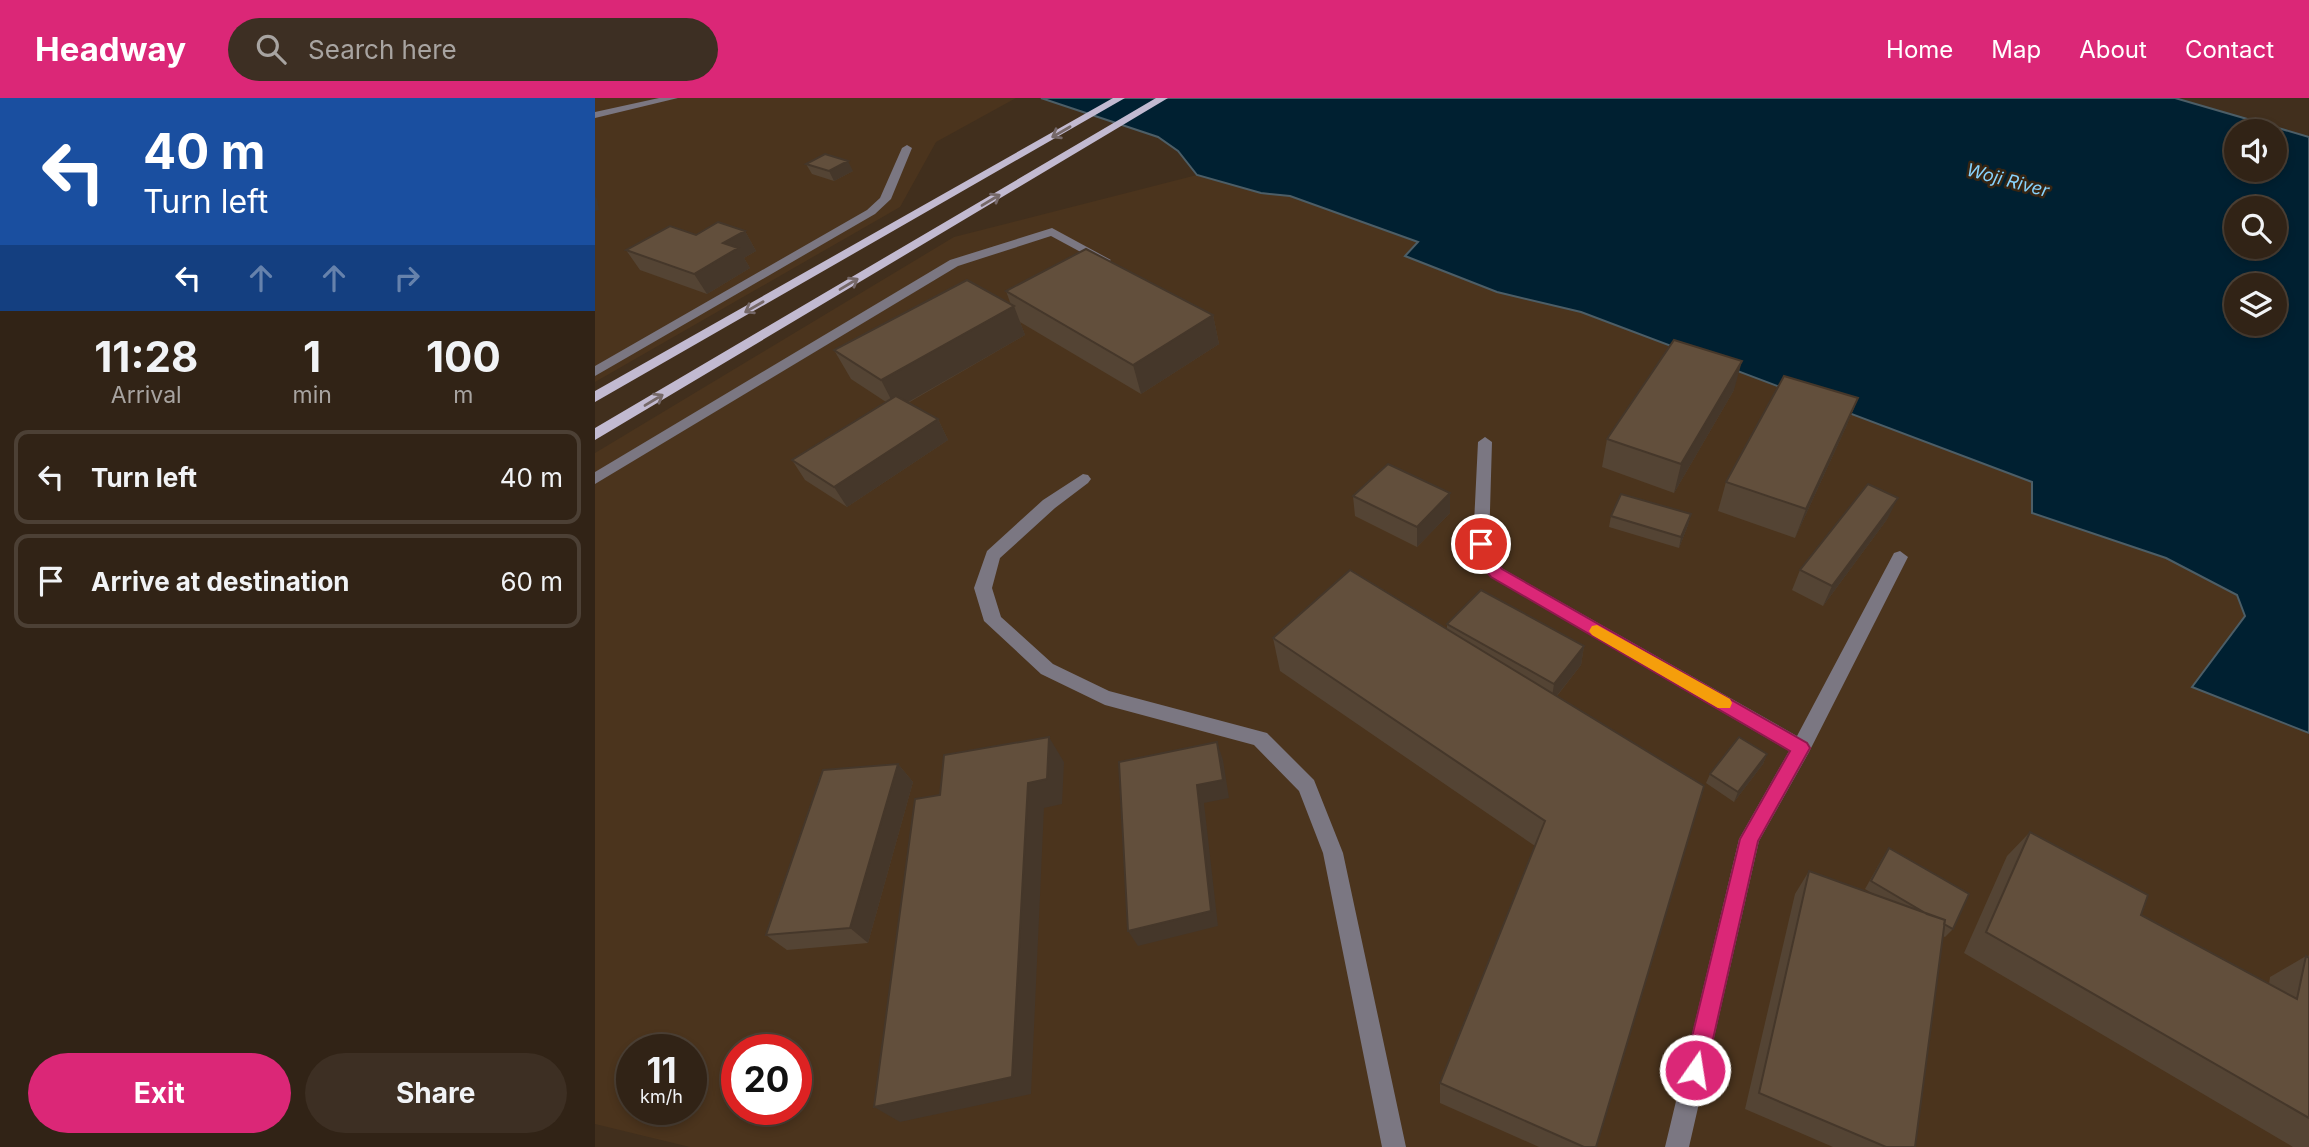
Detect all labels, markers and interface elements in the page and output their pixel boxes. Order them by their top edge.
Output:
search box [228,18,718,81]
text: Headway [35,29,186,69]
icon: search [252,30,290,68]
text: Search here [308,34,457,65]
text: Home [1886,35,1953,64]
text: Map [1991,35,2041,64]
text: About [2079,35,2147,64]
text: Contact [2185,35,2274,64]
map controls [2224,119,2287,336]
button: sound [2224,119,2287,182]
text: 40 m [143,122,266,181]
icon: left [28,126,119,217]
one-way arrow [1051,126,1072,139]
water label: Woji River [1965,159,2053,201]
text: Turn left [143,182,268,221]
one-way arrow [980,193,1000,207]
button: search [2224,196,2287,259]
icon: left [169,259,207,297]
icon: ahead [242,259,280,297]
icon: ahead [315,259,353,297]
icon: right [388,259,426,297]
button: layers [2224,273,2287,336]
one-way arrow [839,277,859,291]
one-way arrow [744,300,764,314]
text: 11:28 [94,331,198,382]
text: 1 [303,331,321,382]
text: 100 [426,331,501,382]
text: Arrival [111,381,182,409]
text: min [292,381,332,409]
text: m [453,381,473,409]
one-way arrow [643,393,663,407]
icon: left [32,458,70,496]
text: Turn left [91,462,197,493]
text: 40 m [500,462,563,493]
pin [1451,514,1511,574]
icon: arrive [1462,525,1500,563]
icon: arrive [32,562,70,600]
text: Arrive at destination [91,566,350,597]
text: 60 m [500,566,563,597]
position arrow [1658,1033,1732,1107]
speed limit sign: 20 [721,1034,812,1125]
text: 11 [646,1049,677,1091]
button: Exit [28,1053,291,1133]
button: Share [305,1053,567,1133]
text: km/h [640,1086,683,1107]

